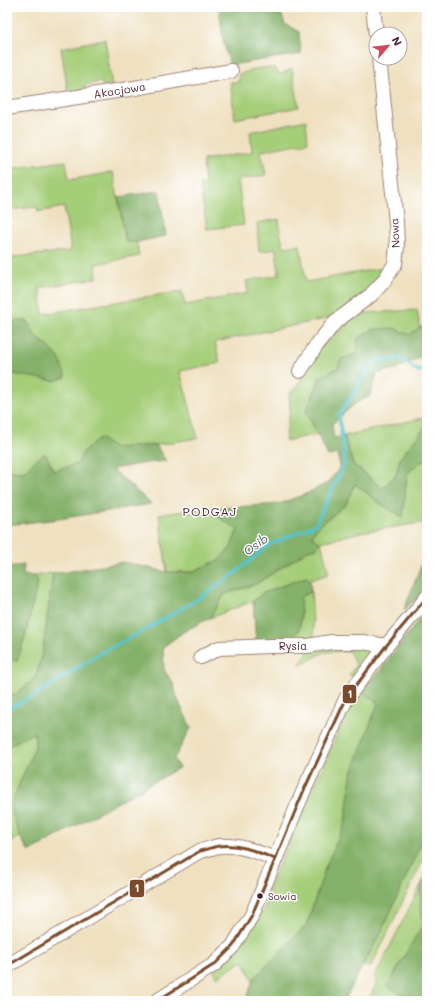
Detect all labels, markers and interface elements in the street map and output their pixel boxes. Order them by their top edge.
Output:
north arrow [368,26,408,66]
text: N [389,34,406,48]
street label: Akacjowa [93,78,147,101]
street label: Nowa [386,217,403,248]
district label: PODGAJ [183,503,237,519]
water label: Osib [240,530,271,558]
street label: Rysia [279,638,307,653]
line badge: 1 [342,684,357,704]
text: 1 [348,686,352,701]
line badge: 1 [129,879,145,898]
text: 1 [135,880,139,895]
place label: Sowia [268,889,297,903]
marker: Sowia [255,891,265,901]

